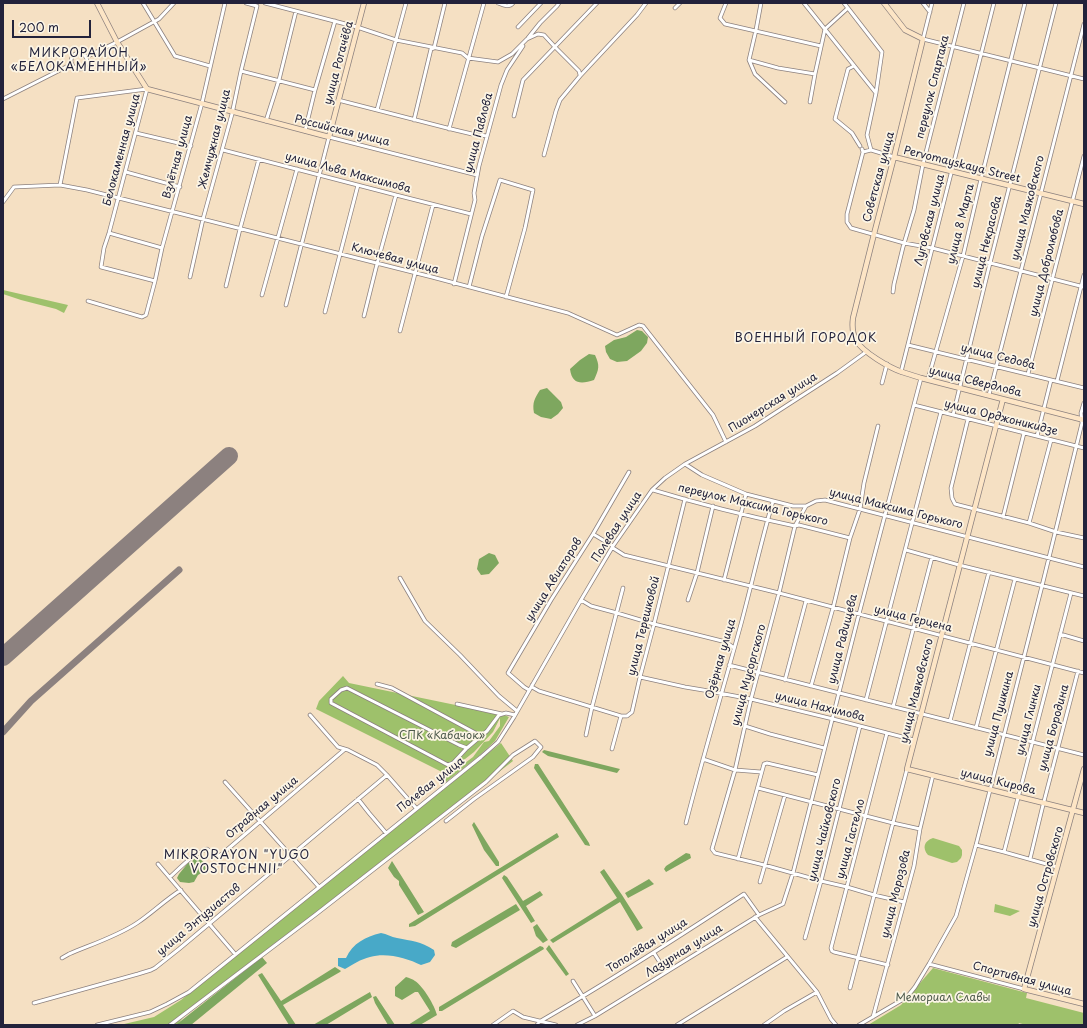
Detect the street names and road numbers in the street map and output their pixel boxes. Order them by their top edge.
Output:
street label: улица Рогачёва [321,20,357,106]
street label: переулок Спартака [914,34,952,140]
street label: Жемчужная улица [196,88,234,190]
street label: улица Павлова [462,91,496,175]
street label: Белокаменная улица [101,92,143,208]
street label: Российская улица [293,113,391,149]
street label: Взлётная улица [161,114,195,200]
street label: Советская улица [861,130,897,224]
street label: Pervomayskaya Street [902,144,1022,186]
street label: улица Льва Максимова [284,150,412,196]
street label: улица Маяковского [1009,154,1047,262]
street label: Луговская улица [912,173,948,267]
street label: улица 8 Марта [945,182,977,266]
street label: улица Некрасова [969,194,1005,290]
street label: улица Добролюбова [1027,208,1067,318]
street label: Ключевая улица [350,241,440,277]
street label: улица Седова [959,341,1037,373]
street label: улица Свердлова [927,364,1023,400]
street label: Пионерская улица [726,370,820,436]
street label: улица Орджоникидзе [943,397,1059,439]
street label: переулок Максима Горького [677,481,829,529]
street label: улица Максима Горького [828,486,964,532]
street label: Полевая улица [589,489,645,565]
street label: улица Авиаторов [523,536,585,624]
street label: улица Терешковой [625,575,663,677]
street label: улица Радищева [825,593,861,685]
street label: улица Герцена [873,603,953,635]
street label: Озёрная улица [703,617,739,701]
street label: улица Мусоргского [729,623,769,727]
street label: улица Маяковского [898,637,936,745]
street label: улица Пушкина [981,670,1017,758]
street label: улица Глинки [1014,683,1044,757]
street label: улица Бородина [1036,683,1072,773]
street label: улица Нахимова [774,689,866,725]
street label: Полевая улица [395,755,467,815]
street label: улица Кирова [959,766,1037,798]
street label: Отрадная улица [223,774,301,842]
street label: улица Чайковского [806,777,844,883]
street label: улица Гастелло [834,798,868,880]
street label: улица Островского [1025,825,1067,929]
street label: улица Морозова [879,848,913,940]
street label: улица Энтузиастов [155,881,243,959]
street label: Тополёвая улица [604,916,690,976]
street label: Лазурная улица [643,922,725,980]
street label: Спортивная улица [971,959,1073,999]

